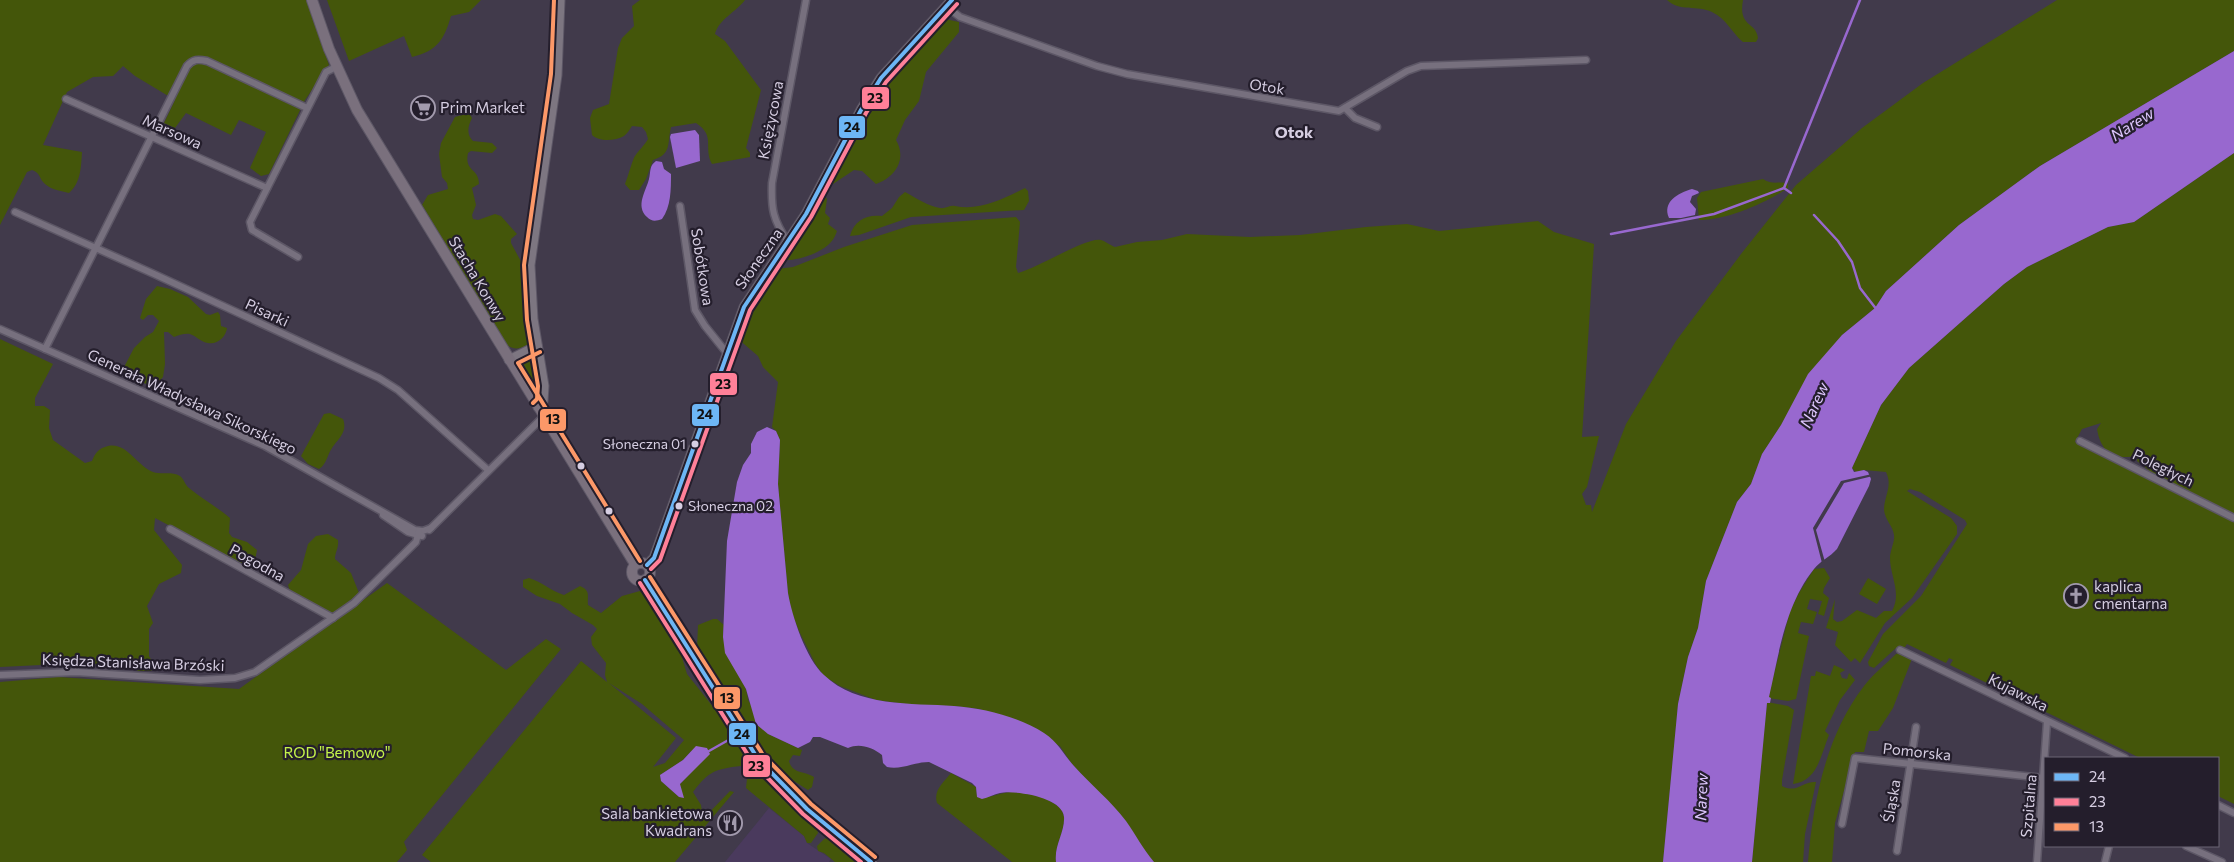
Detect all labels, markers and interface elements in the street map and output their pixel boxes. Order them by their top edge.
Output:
street label: Otok [1248,74,1286,98]
street label: Księżycowa [754,79,786,161]
line badge: 23 [861,86,890,110]
text: 23 [867,89,883,106]
supermarket icon: Prim Market [410,95,436,121]
place label: Prim Market [440,98,525,116]
water label: Narew [2107,102,2158,144]
street label: Marsowa [140,110,205,152]
line badge: 24 [838,115,866,139]
text: 24 [844,118,861,135]
district label: Otok [1275,122,1314,141]
street label: Słoneczna [731,225,786,292]
street label: Sobótkowa [688,227,718,307]
street label: Stacha Konwy [445,233,510,324]
street label: Pisarki [243,294,292,330]
street label: Generała Władysława Sikorskiego [85,345,300,458]
line badge: 23 [709,372,738,396]
text: 23 [715,375,731,392]
water label: Narew [1795,378,1832,430]
line badge: 24 [691,403,720,427]
text: 24 [697,405,714,422]
line badge: 13 [539,408,567,432]
text: 13 [546,410,560,427]
place label: Słoneczna 01 [603,435,686,452]
marker: Słoneczna 01 [690,439,700,449]
street label: Poległych [2130,445,2197,490]
unlabelled marker [576,461,586,471]
place label: Słoneczna 02 [688,497,773,514]
marker: Słoneczna 02 [674,501,684,511]
unlabelled marker [604,506,614,516]
street label: Pogodna [227,540,288,585]
place label: kaplica cmentarna [2094,577,2167,612]
church icon: kaplica cmentarna [2063,583,2089,609]
street label: Księdza Stanisława Brzóski [41,650,225,674]
street label: Kujawska [1986,669,2051,715]
line badge: 13 [713,686,741,710]
text: 13 [720,689,734,706]
line badge: 24 [728,722,757,746]
text: 24 [734,725,751,742]
street label: Pomorska [1882,738,1952,764]
park label: ROD "Bemowo" [283,743,391,761]
line badge: 23 [742,754,771,778]
text: 23 [748,757,764,774]
legend [2044,757,2219,847]
text: 24 [2089,767,2106,785]
water label: Narew [1690,772,1711,821]
street label: Szpitalna [2016,774,2040,838]
street label: Śląska [1877,778,1904,824]
text: 23 [2089,792,2106,810]
place label: Sala bankietowa Kwadrans [601,804,712,839]
restaurant icon: Sala bankietowa Kwadrans [717,810,743,836]
text: 13 [2089,817,2104,835]

